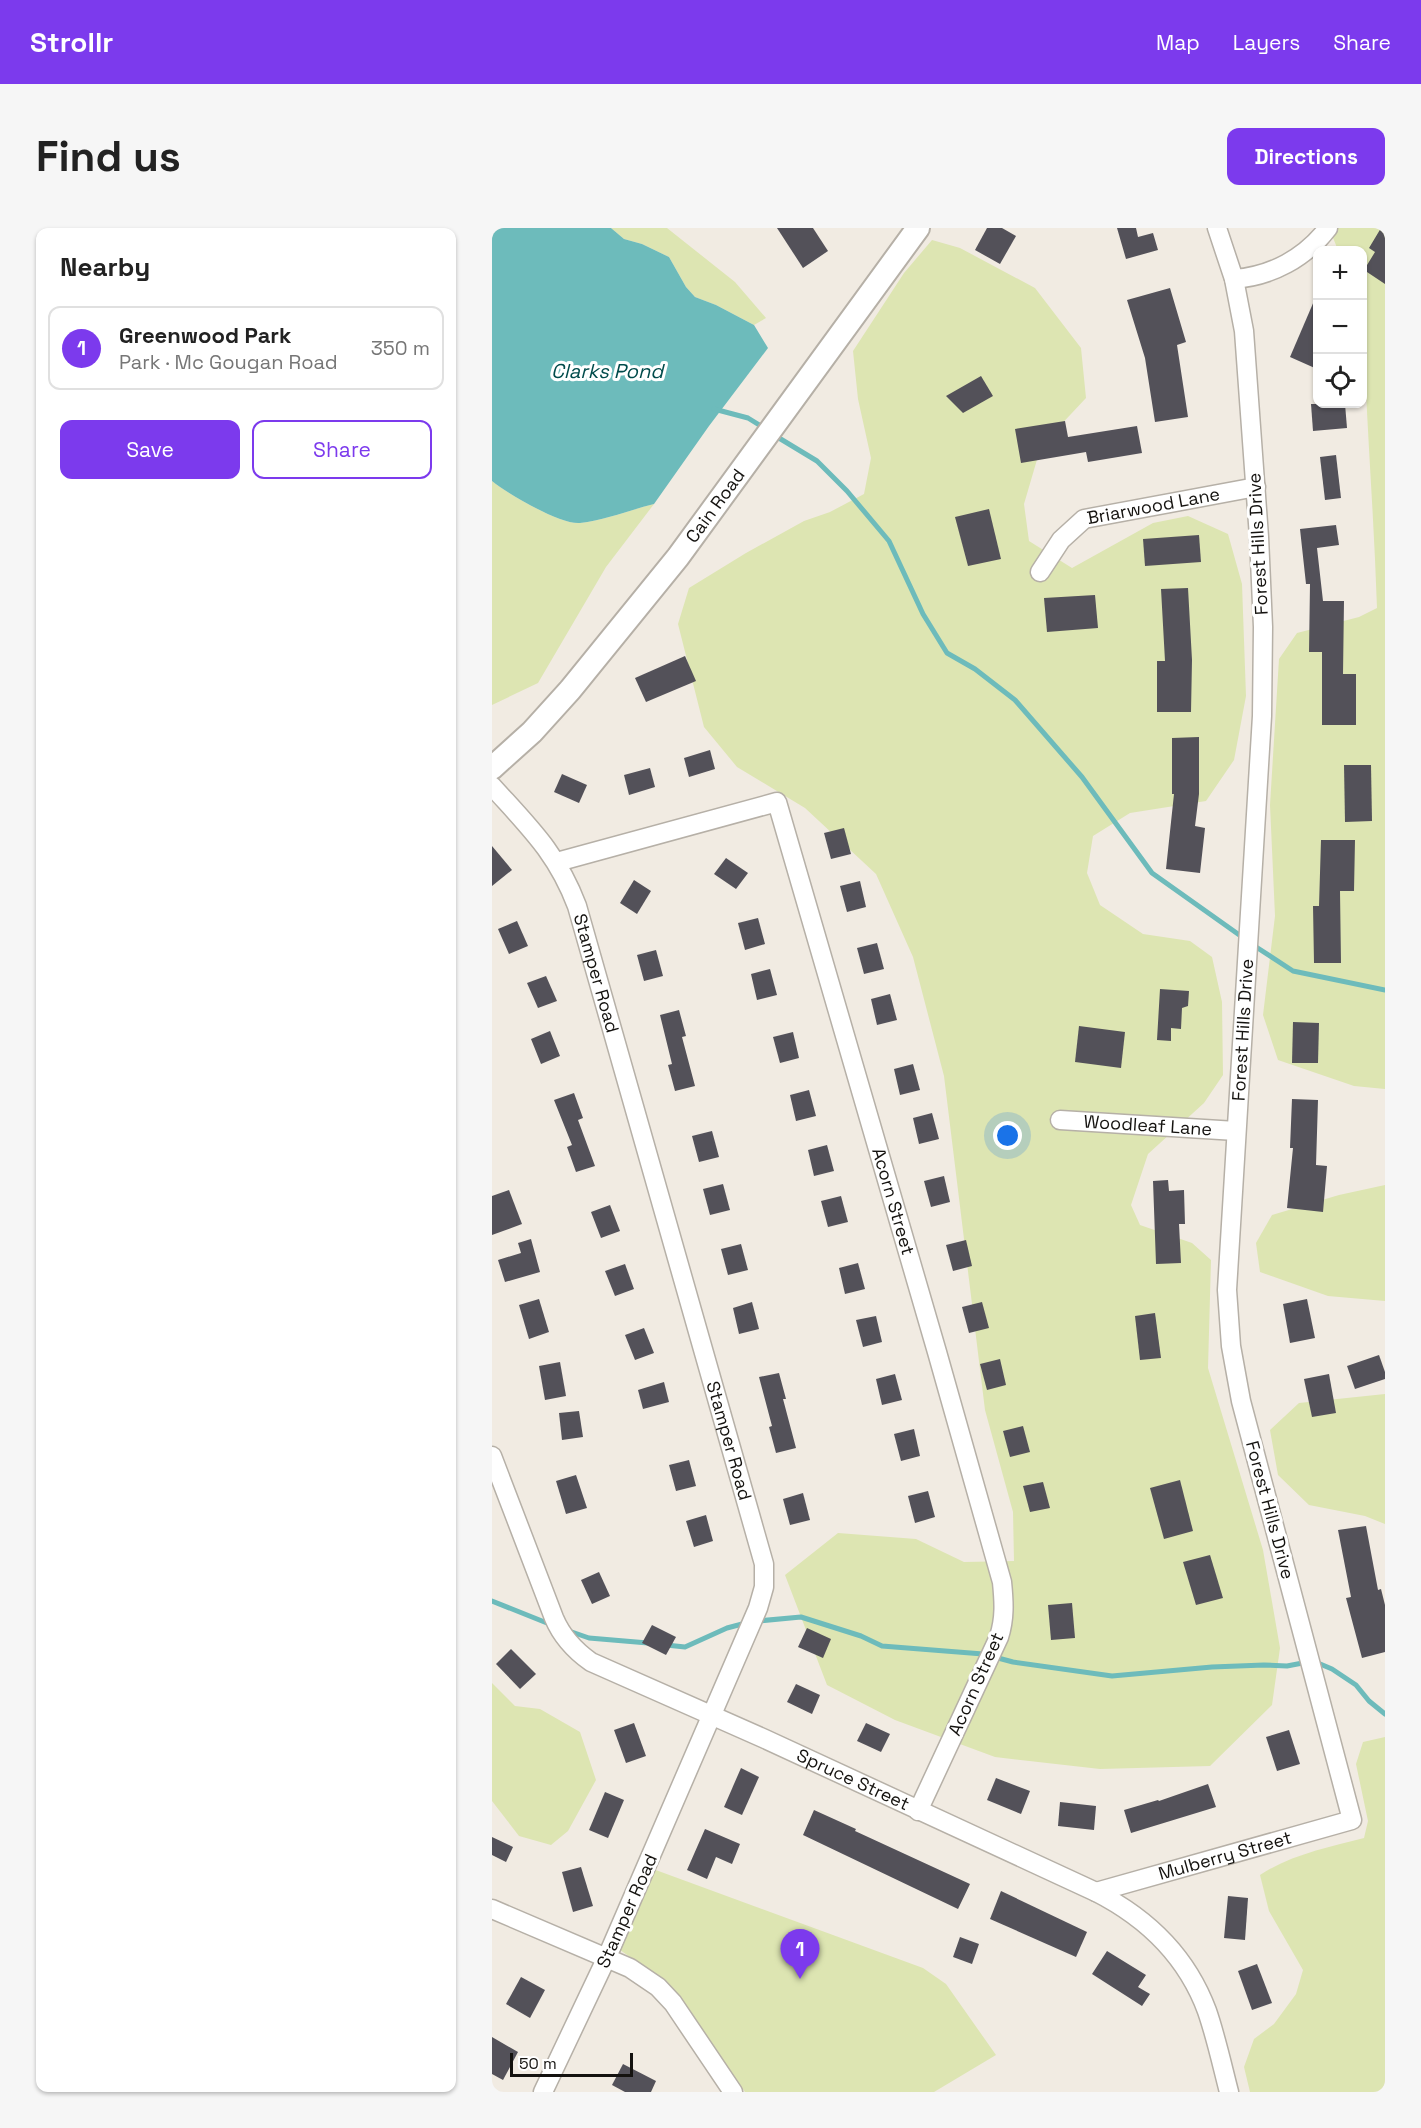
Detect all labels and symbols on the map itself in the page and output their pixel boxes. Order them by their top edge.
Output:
water label: Clarks Pond [551,358,665,384]
street label: Cain Road [680,464,750,547]
street label: Forest Hills Drive [1242,472,1273,616]
street label: Briarwood Lane [1085,482,1222,529]
street label: Stamper Road [569,911,624,1035]
street label: Forest Hills Drive [1227,958,1258,1102]
street label: Woodleaf Lane [1083,1109,1213,1140]
your location [993,1121,1022,1150]
street label: Acorn Street [867,1145,920,1258]
street label: Stamper Road [702,1378,757,1503]
street label: Forest Hills Drive [1241,1438,1300,1582]
street label: Acorn Street [943,1629,1009,1739]
street label: Spruce Street [793,1743,913,1815]
street label: Mulberry Street [1156,1826,1294,1885]
street label: Stamper Road [591,1850,662,1972]
pin: 1 [780,1930,820,1979]
scale bar [510,2050,633,2078]

